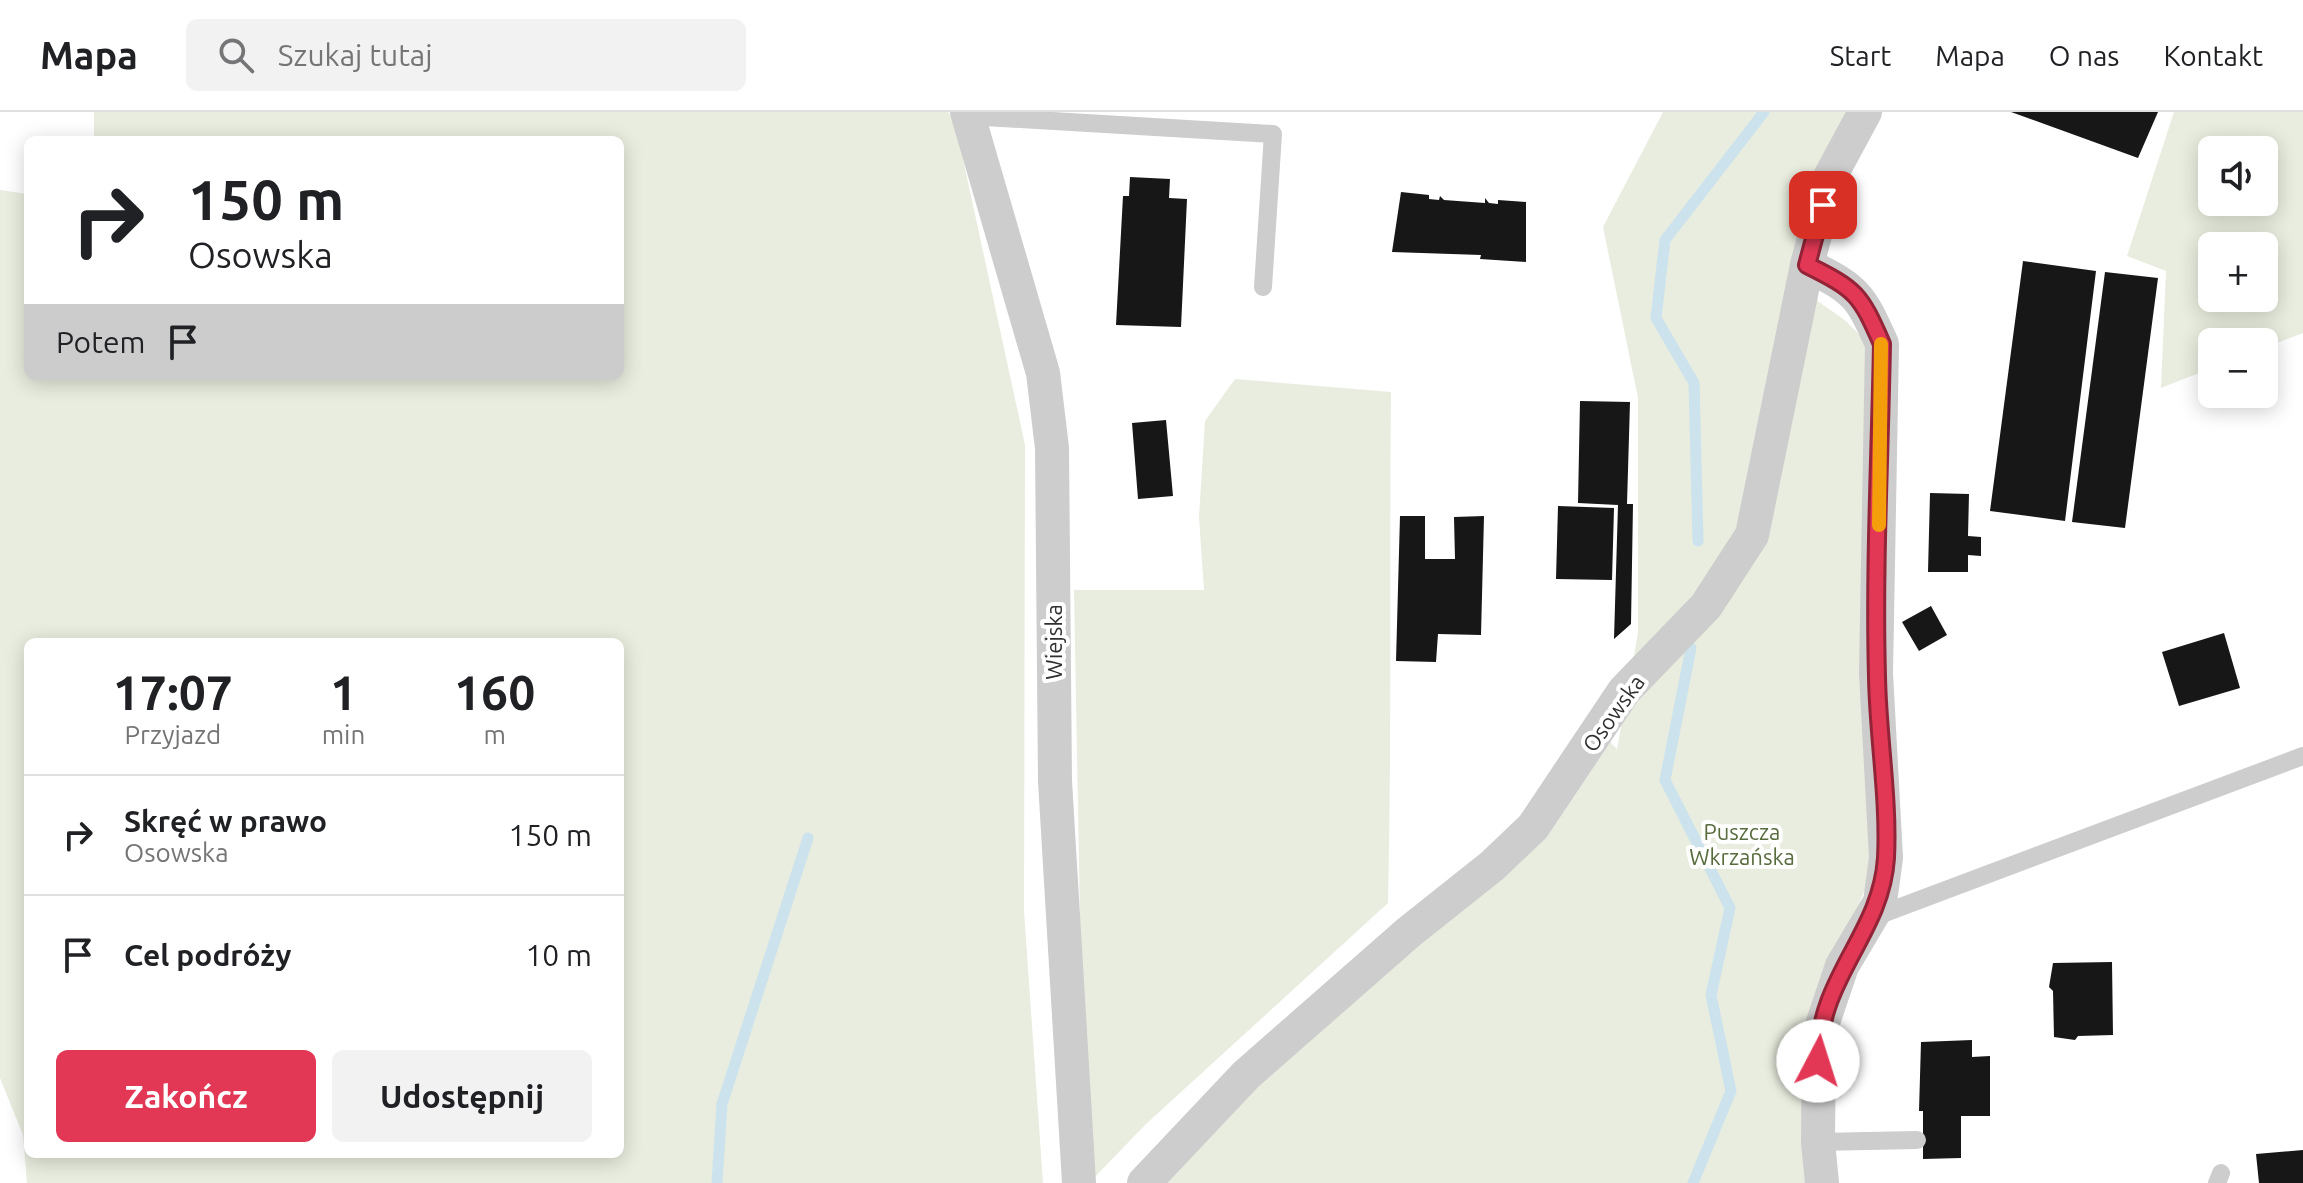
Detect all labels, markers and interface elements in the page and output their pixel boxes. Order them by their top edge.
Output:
search box [186,19,746,91]
icon: search [214,33,258,77]
text: Mapa [40,34,138,76]
text: Szukaj tutaj [278,38,433,72]
text: Start [1830,40,1891,71]
text: Mapa [1935,40,2005,71]
text: O nas [2049,40,2119,71]
text: Kontakt [2163,40,2263,71]
map controls [2198,136,2278,408]
button: sound [2198,136,2278,216]
icon: right [56,168,160,272]
text: 150 m [188,168,344,231]
pin [1789,171,1857,239]
icon: arrive [1801,183,1845,227]
button: + [2198,232,2278,312]
text: Osowska [188,234,333,275]
icon: arrive [161,320,205,364]
text: Potem [56,325,145,359]
button: − [2198,328,2278,408]
street label: Wiejska [1041,604,1066,680]
text: 17:07 [113,665,233,719]
text: 1 [330,665,357,719]
text: 160 [454,665,535,719]
street label: Osowska [1577,670,1649,756]
text: Przyjazd [125,720,221,749]
text: min [322,720,365,749]
text: m [483,720,506,749]
text: Skręć w prawo [124,804,327,838]
icon: right [56,813,100,857]
text: 150 m [508,818,592,852]
park label: Puszcza Wkrzańska [1689,819,1795,869]
text: Osowska [124,838,229,867]
icon: arrive [56,933,100,977]
text: Cel podróży [124,938,291,972]
text: 10 m [525,938,592,972]
position arrow [1776,1019,1860,1103]
button: Zakończ [56,1050,316,1142]
button: Udostępnij [332,1050,592,1142]

